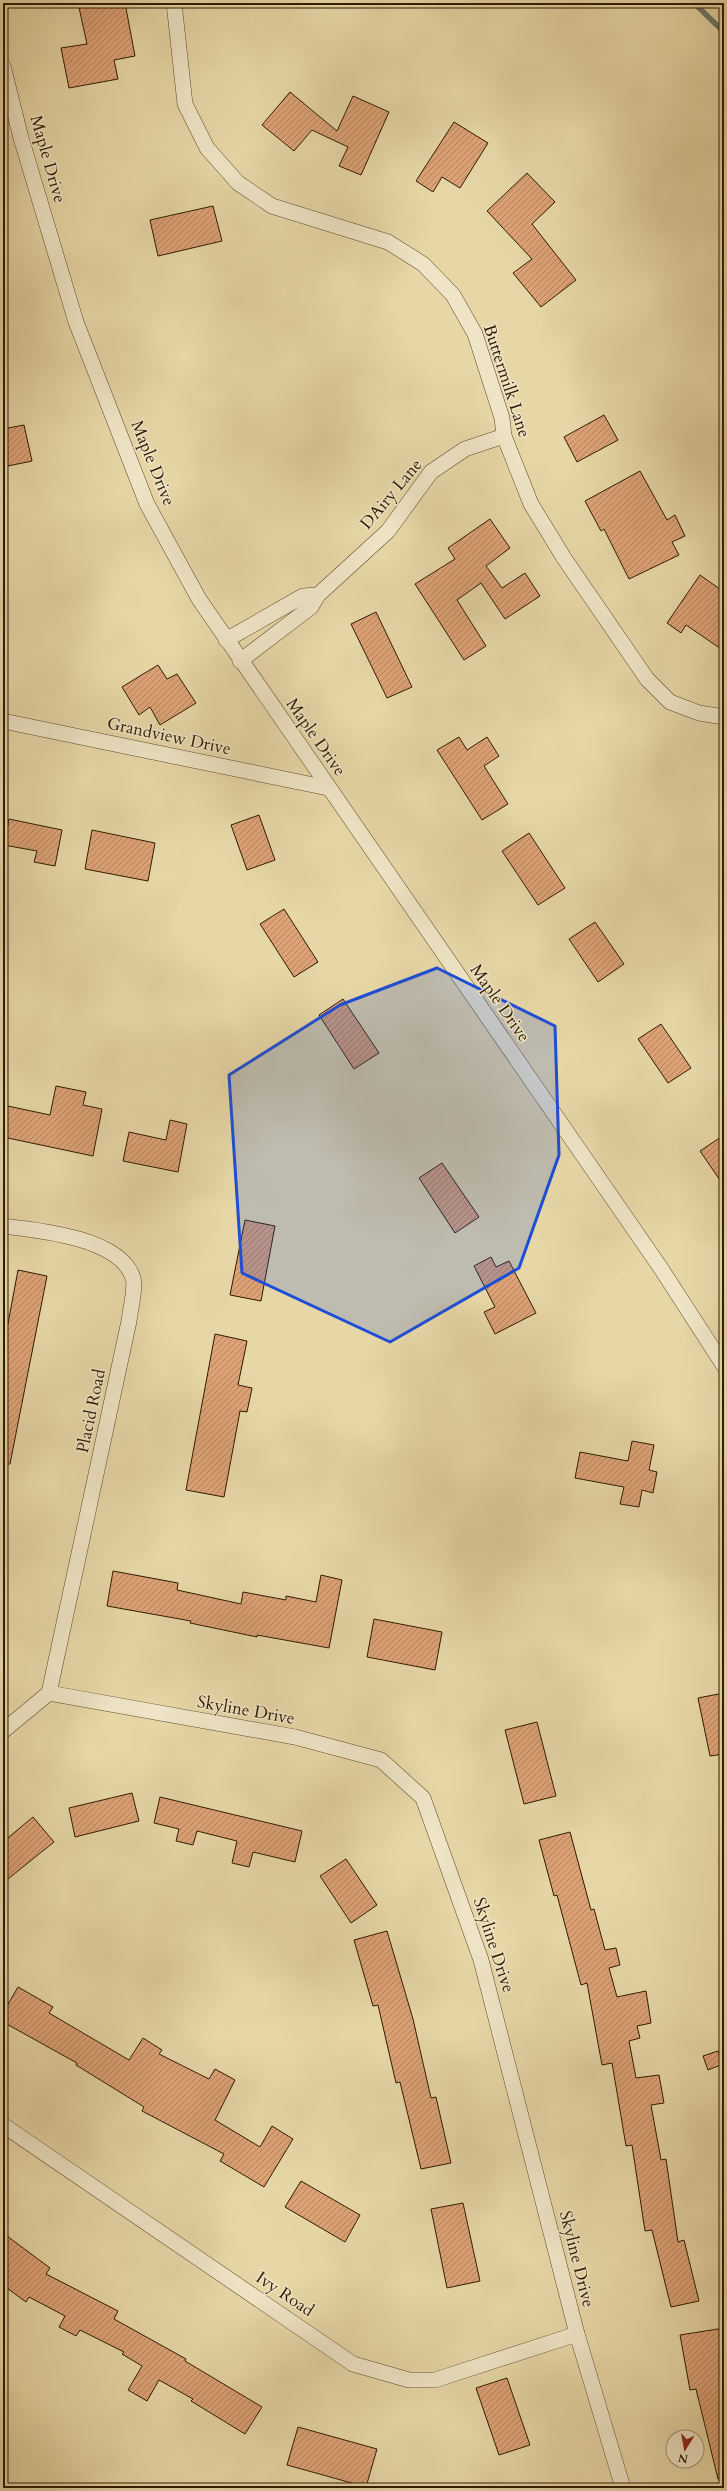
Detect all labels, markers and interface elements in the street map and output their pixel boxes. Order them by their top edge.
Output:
street label: Maple Drive [25,113,71,205]
street label: Buttermilk Lane [478,321,536,441]
street label: Maple Drive [125,417,181,509]
street label: DAiry Lane [355,454,427,534]
street label: Maple Drive [281,693,351,781]
street label: Grandview Drive [105,712,233,760]
street label: Maple Drive [465,959,535,1047]
street label: Placid Road [71,1367,111,1455]
street label: Skyline Drive [195,1690,297,1730]
street label: Skyline Drive [468,1894,520,1996]
street label: Skyline Drive [554,2208,600,2310]
street label: Ivy Road [251,2266,319,2322]
north arrow [665,2429,705,2469]
text: N [677,2450,689,2467]

